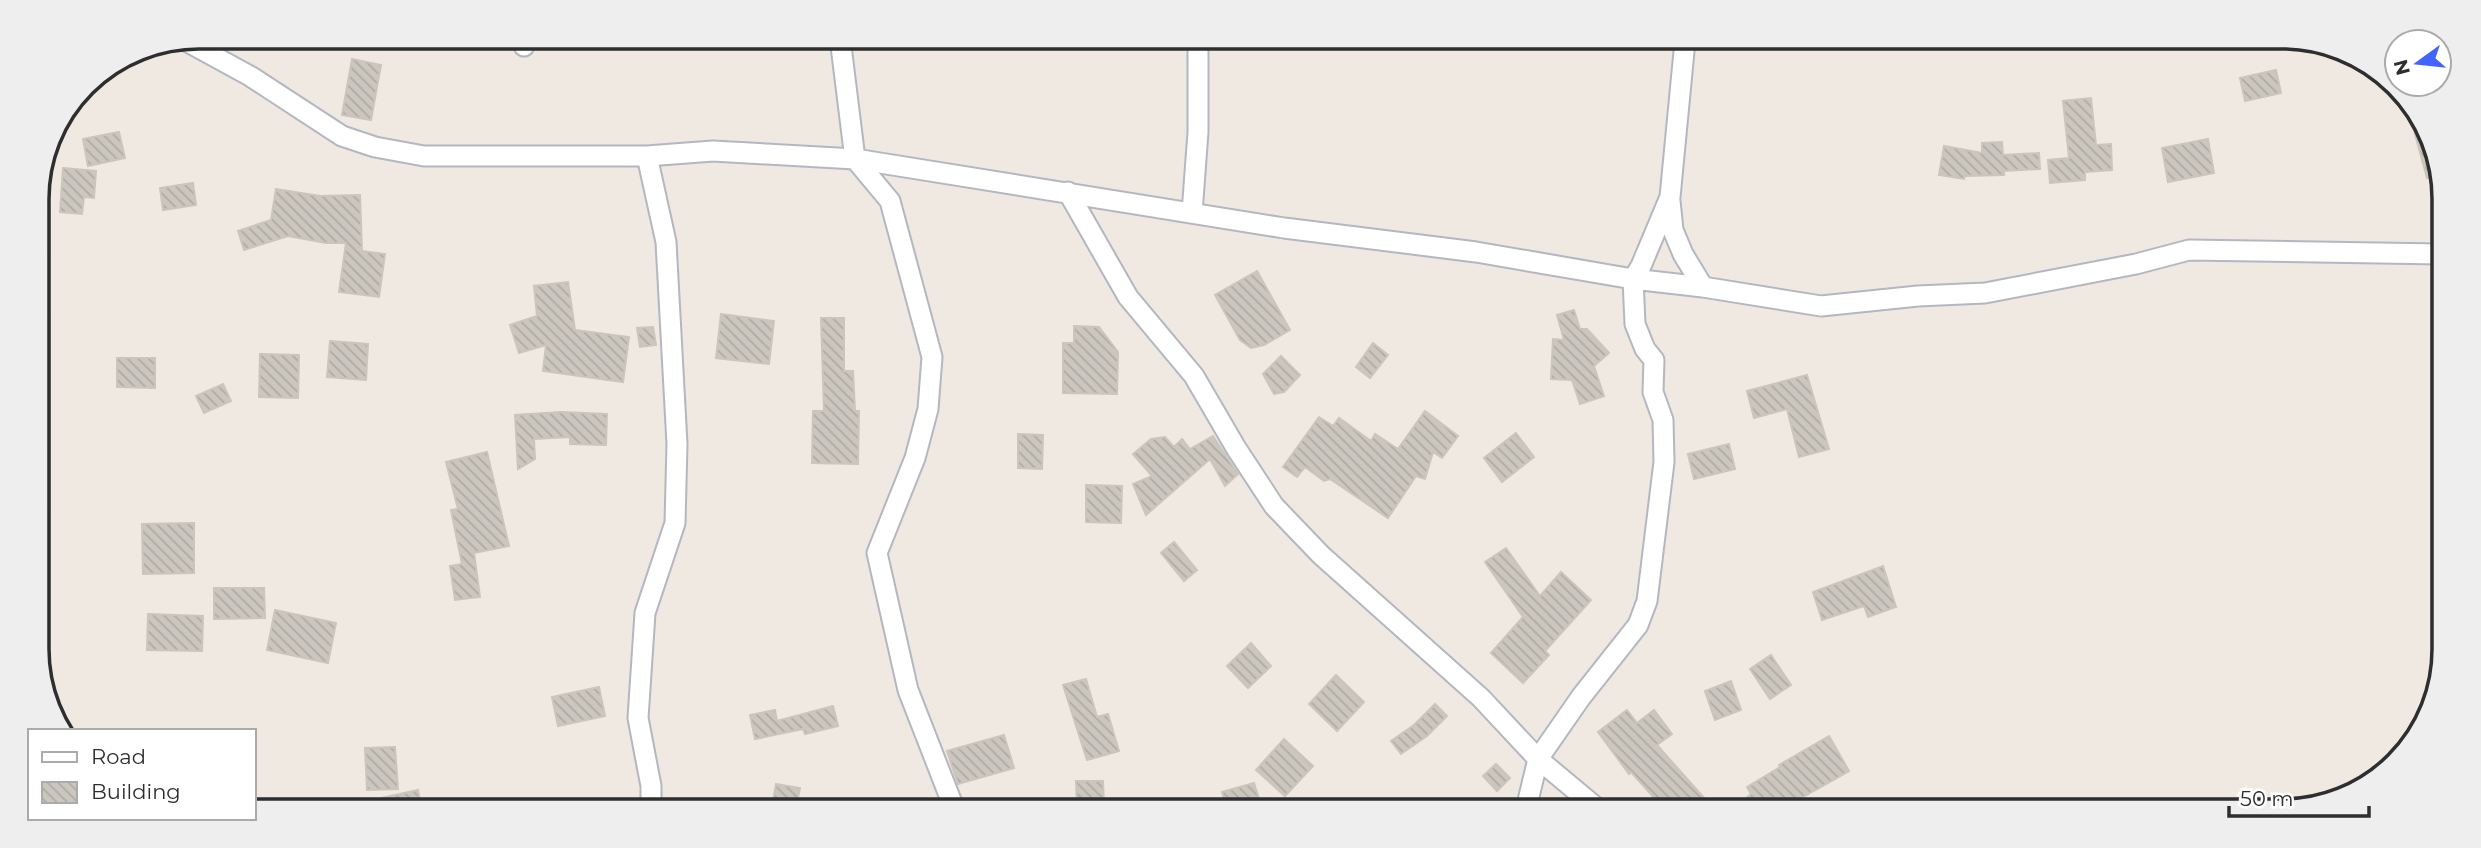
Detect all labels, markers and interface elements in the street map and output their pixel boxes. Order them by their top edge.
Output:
north arrow [2383,28,2453,98]
text: N [2389,57,2415,78]
legend [28,729,256,820]
text: Road [91,744,146,769]
scale bar [2229,774,2369,818]
text: Building [91,779,181,804]
text: 50 m [2240,786,2294,811]

